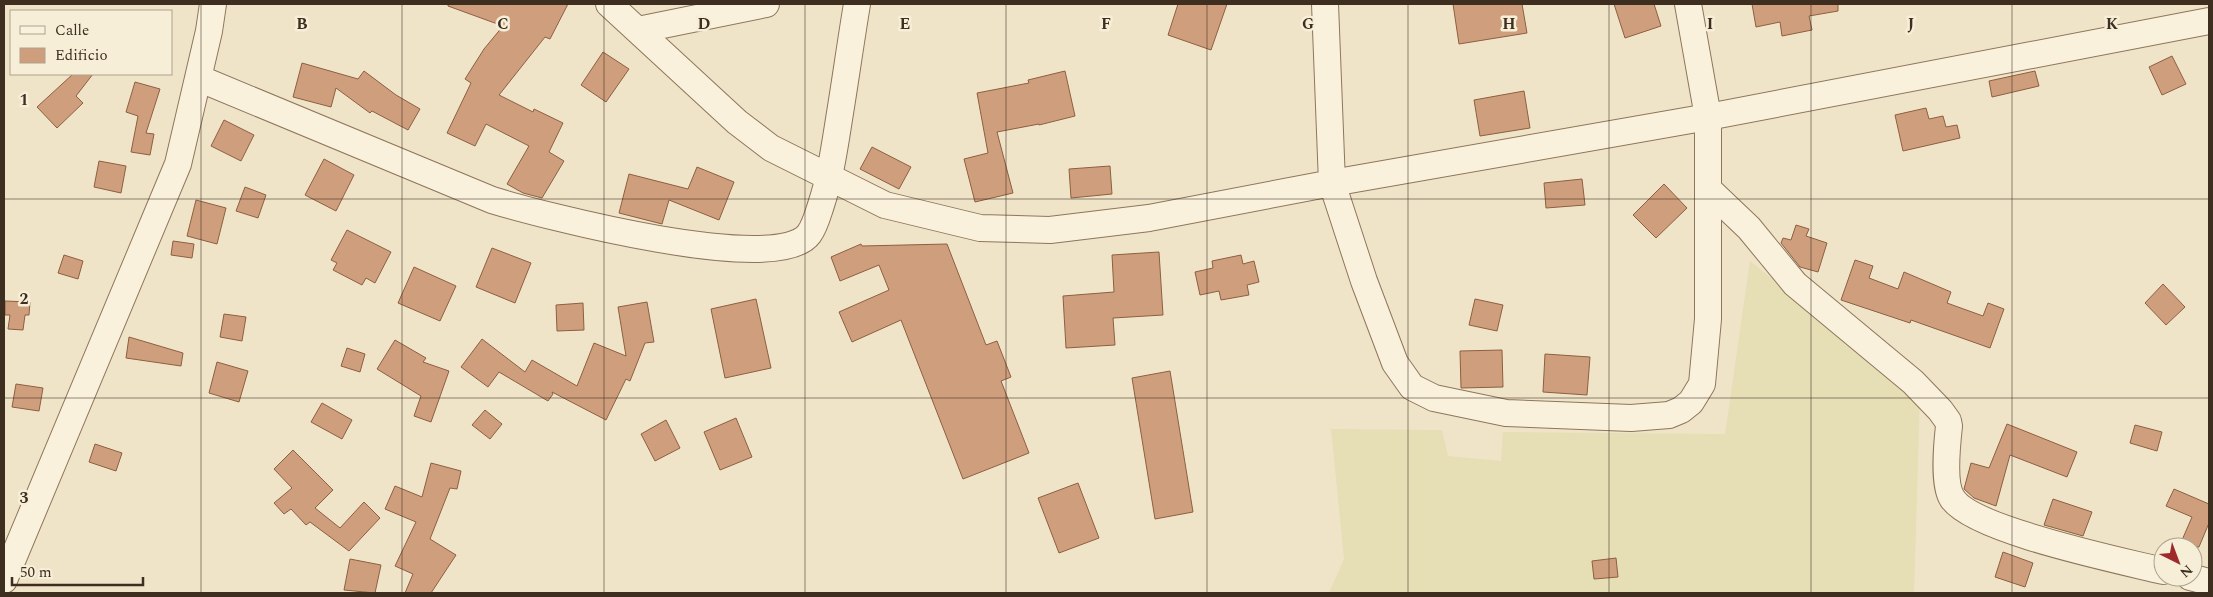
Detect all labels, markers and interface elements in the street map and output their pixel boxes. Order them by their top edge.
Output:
legend [10,10,172,75]
text: B [296,12,308,36]
text: C [497,12,509,36]
text: D [698,12,711,36]
text: E [900,12,910,36]
text: F [1101,12,1111,36]
text: G [1302,12,1314,36]
text: H [1502,12,1516,36]
text: I [1707,12,1713,36]
text: J [1908,12,1915,36]
text: K [2106,12,2119,36]
text: Calle [55,19,89,42]
text: Edificio [55,44,108,67]
text: 1 [20,88,28,112]
text: 2 [20,287,29,311]
text: 3 [20,486,29,510]
north arrow [2153,537,2203,587]
scale bar [12,554,144,586]
text: N [2175,560,2198,583]
text: 50 m [20,561,52,584]

